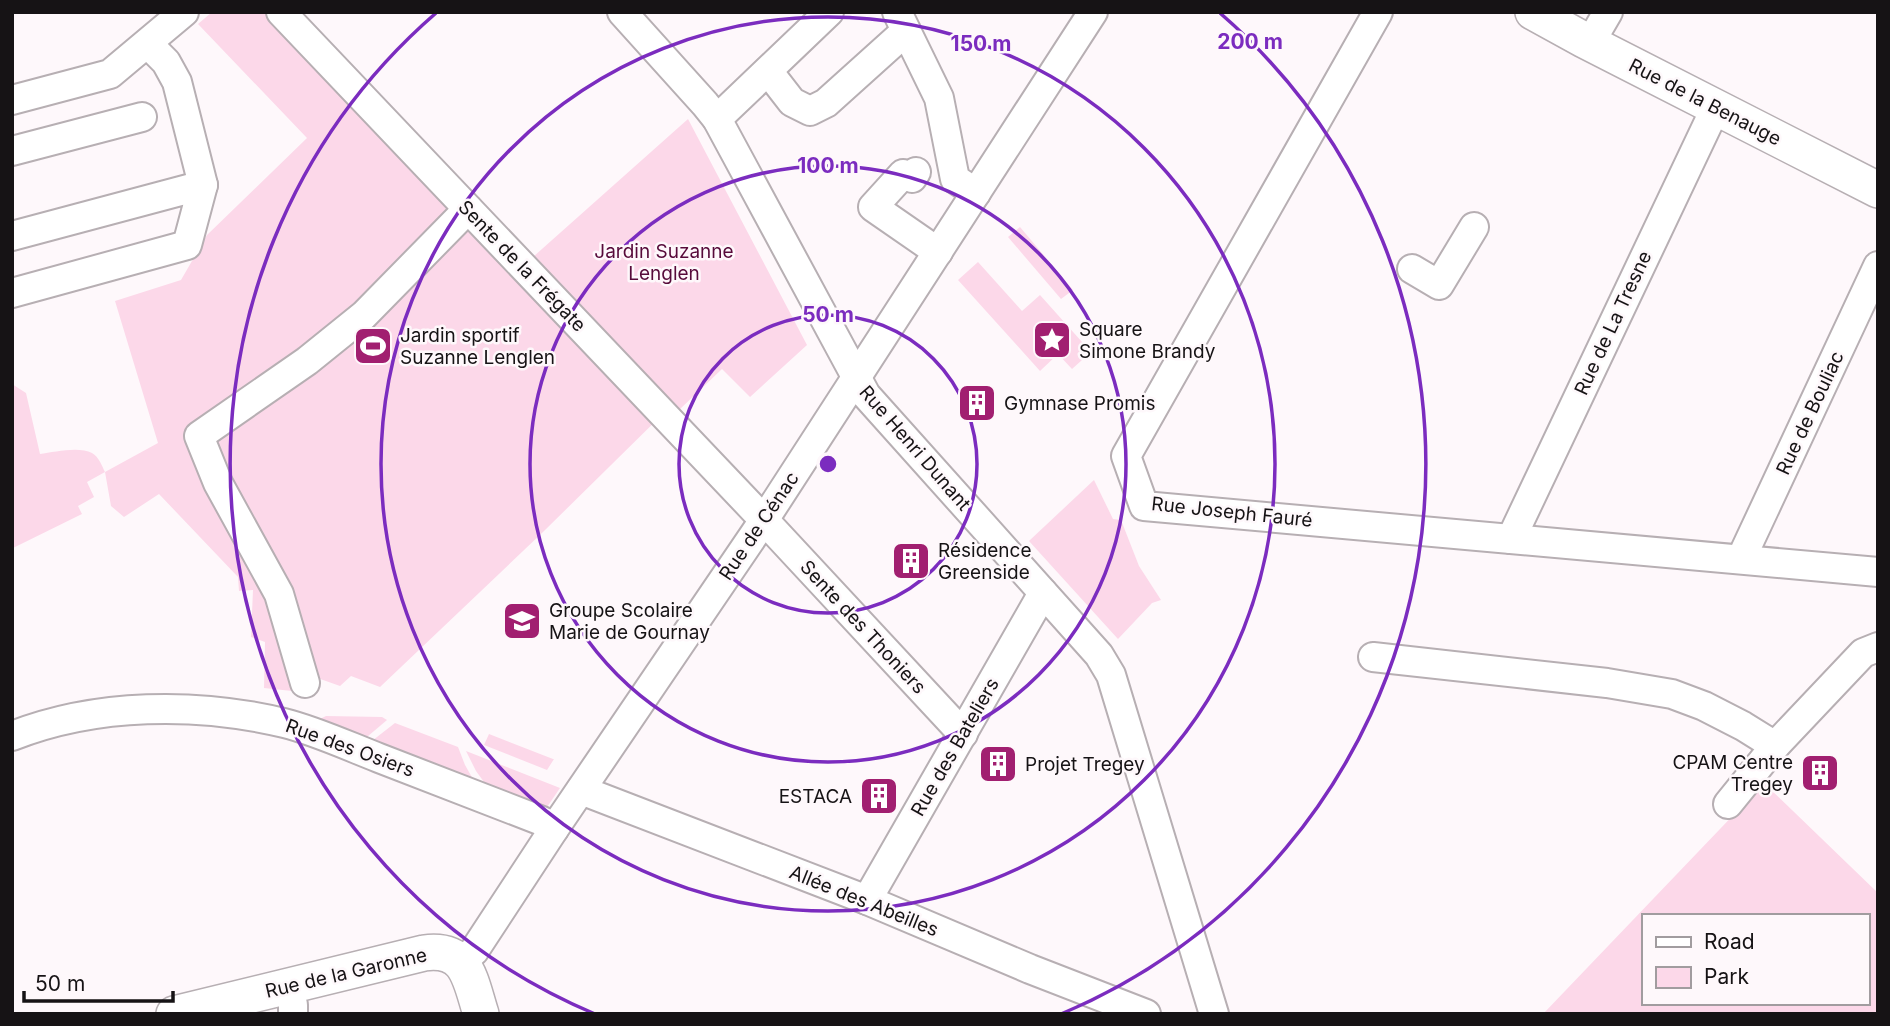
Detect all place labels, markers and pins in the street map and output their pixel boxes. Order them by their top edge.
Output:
place label: Square Simone Brandy [1079,318,1216,363]
place icon: Square Simone Brandy [1031,319,1073,361]
place label: Jardin sportif Suzanne Lenglen [400,324,555,369]
sports icon: Jardin sportif Suzanne Lenglen [352,325,394,367]
building icon: Gymnase Promis [956,382,998,424]
place label: Gymnase Promis [1004,392,1155,415]
centre of rings [816,452,840,476]
place label: Résidence Greenside [938,539,1032,584]
building icon: Résidence Greenside [890,540,932,582]
place label: Groupe Scolaire Marie de Gournay [549,599,710,644]
school or university icon: Groupe Scolaire Marie de Gournay [501,600,543,642]
building icon: Projet Tregey [977,743,1019,785]
place label: CPAM Centre Tregey [1672,751,1793,796]
building icon: CPAM Centre Tregey [1799,752,1841,794]
place label: Projet Tregey [1025,753,1145,776]
building icon: ESTACA [858,775,900,817]
place label: ESTACA [779,785,852,808]

